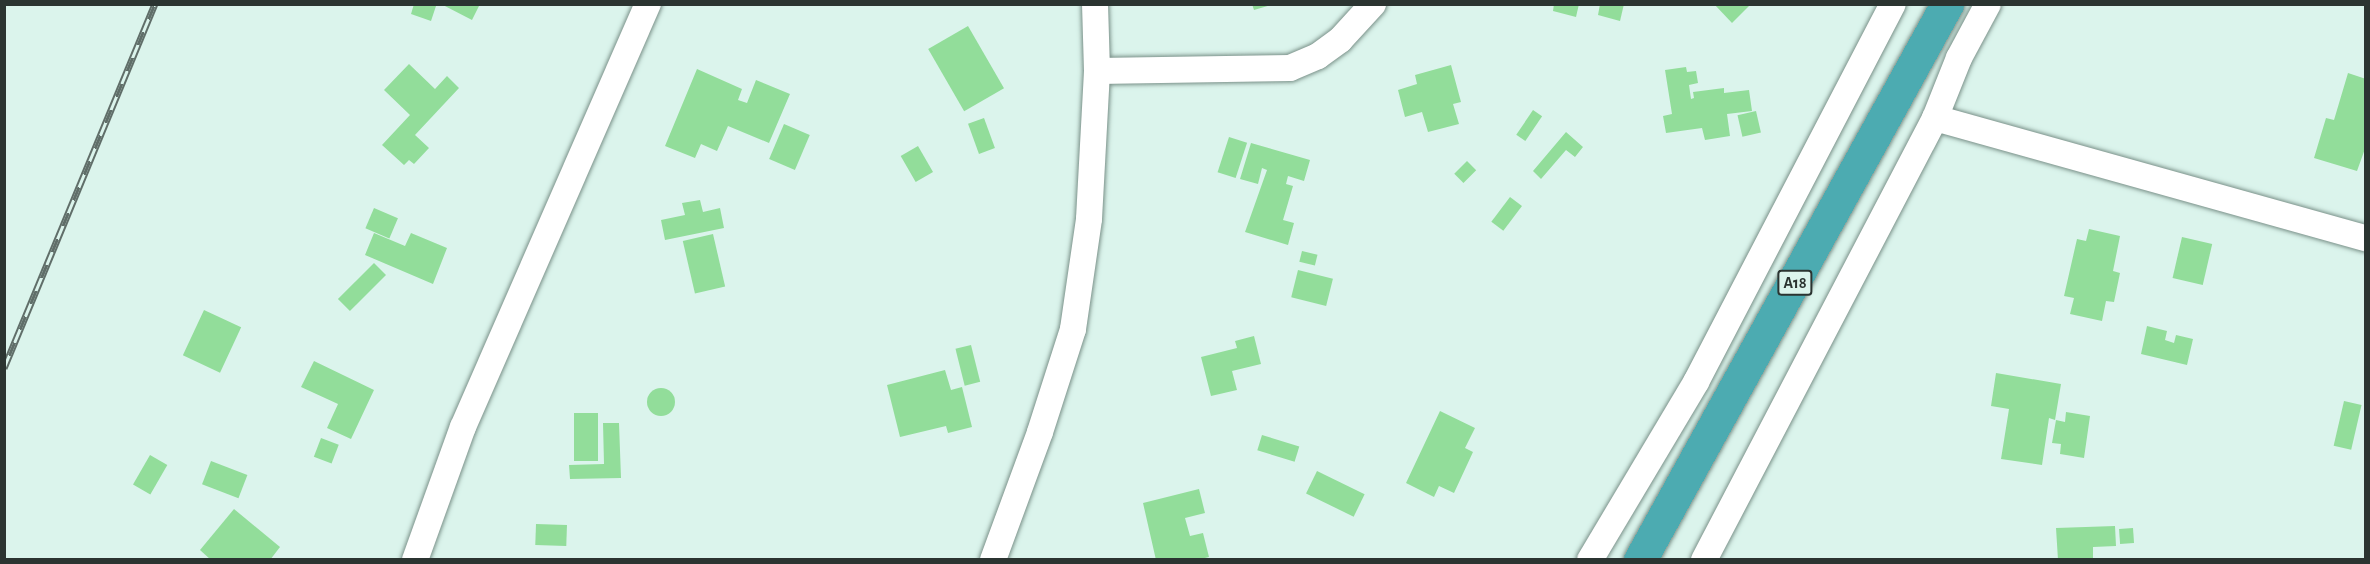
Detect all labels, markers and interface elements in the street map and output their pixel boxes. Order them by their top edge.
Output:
road number: A18 [1777,270,1813,296]

